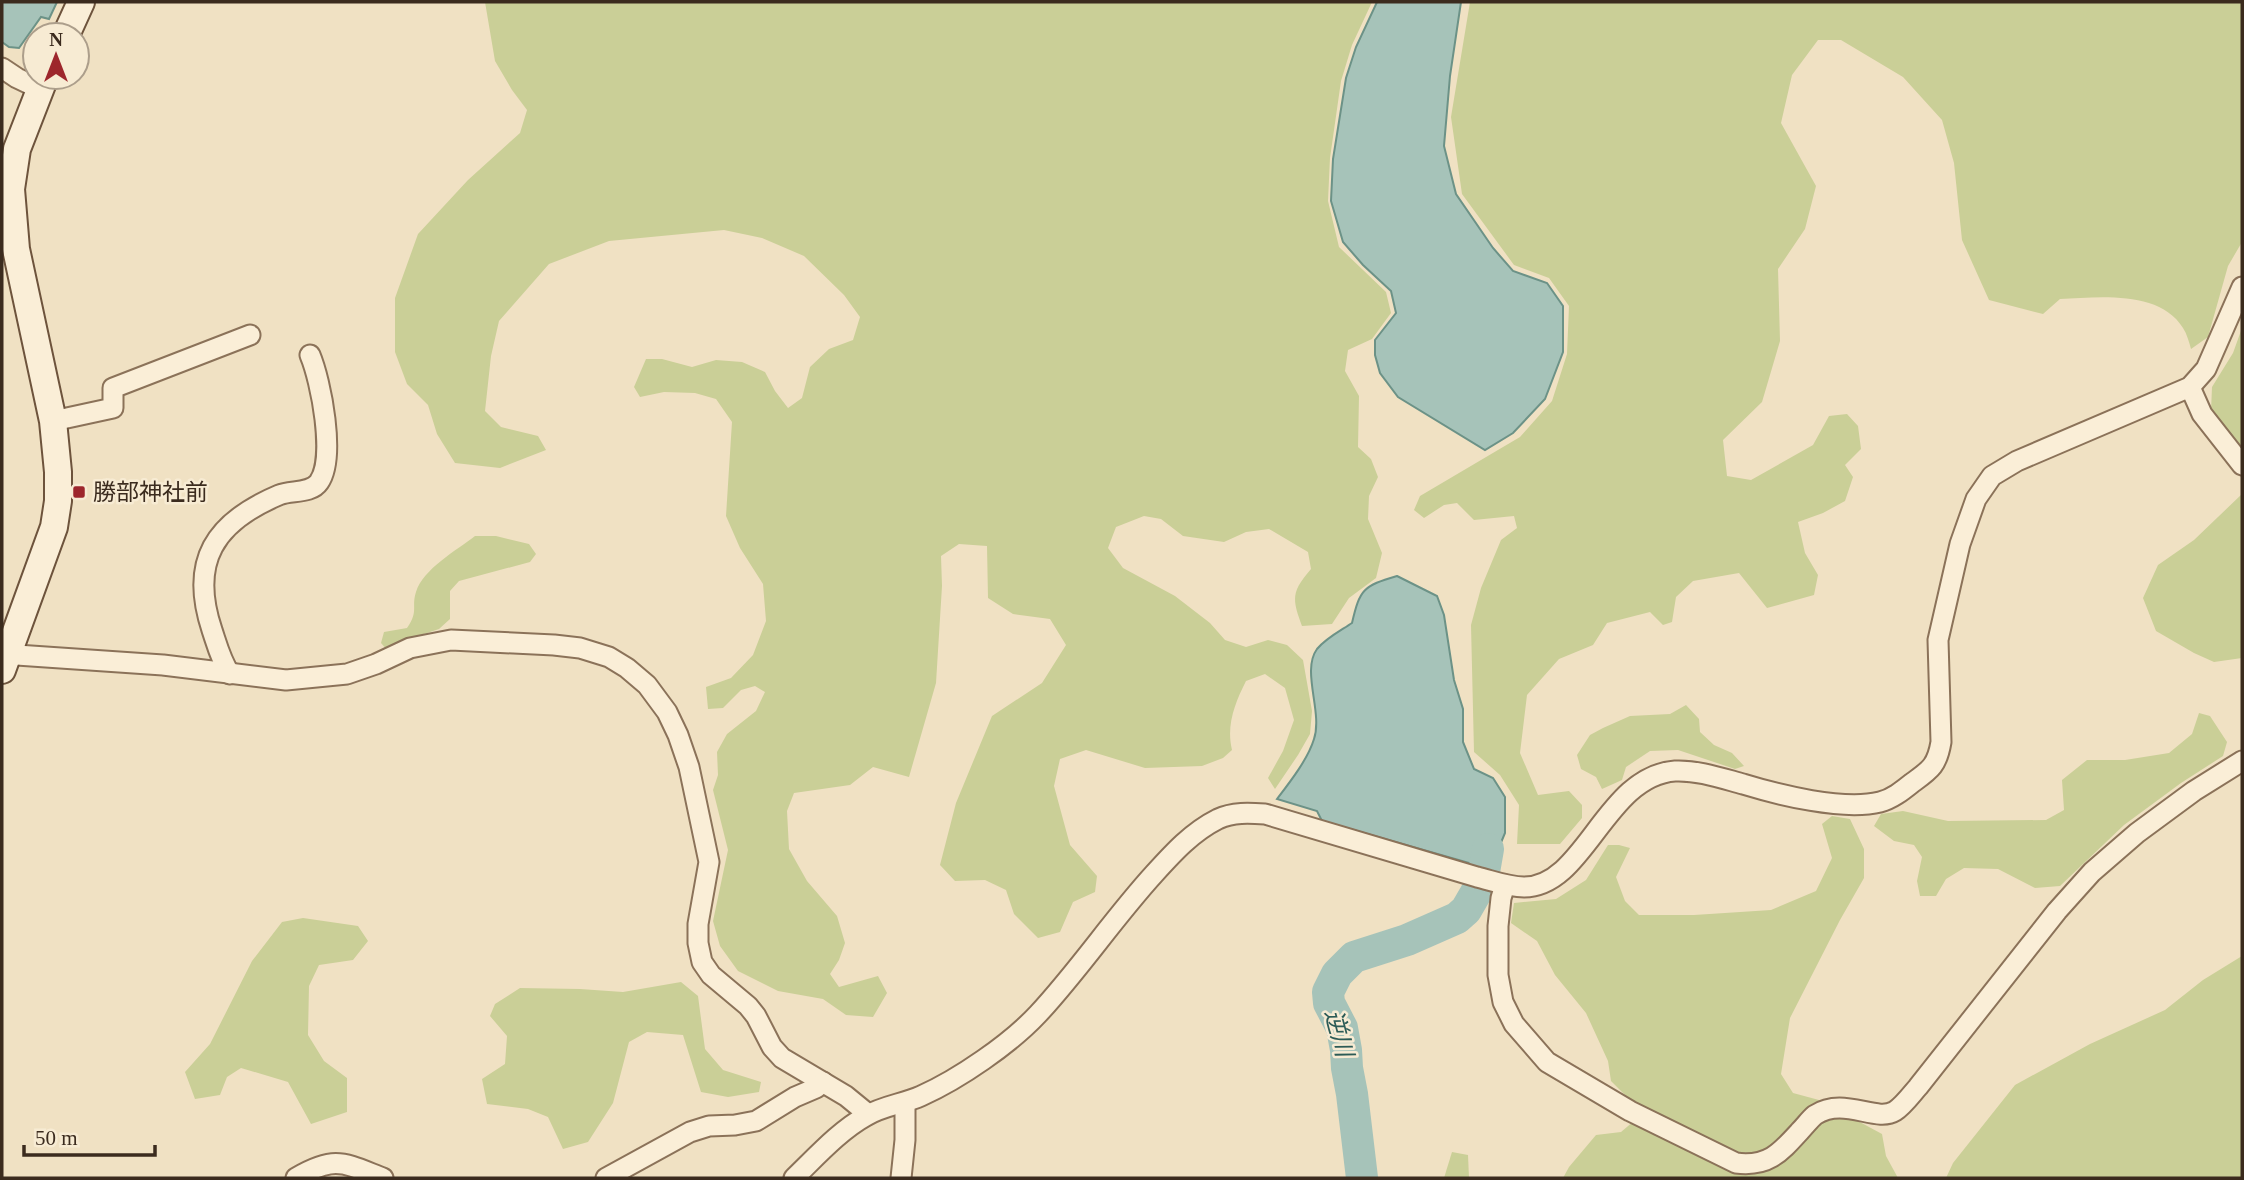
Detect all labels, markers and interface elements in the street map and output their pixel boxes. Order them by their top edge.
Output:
north arrow [21,21,91,91]
text: N [49,29,63,50]
place label: 勝部神社前 [93,480,208,505]
marker: 勝部神社前 [71,484,87,500]
water label: 逆川 [1320,1006,1359,1062]
scale bar [24,1114,156,1158]
text: 50 m [35,1126,78,1150]

